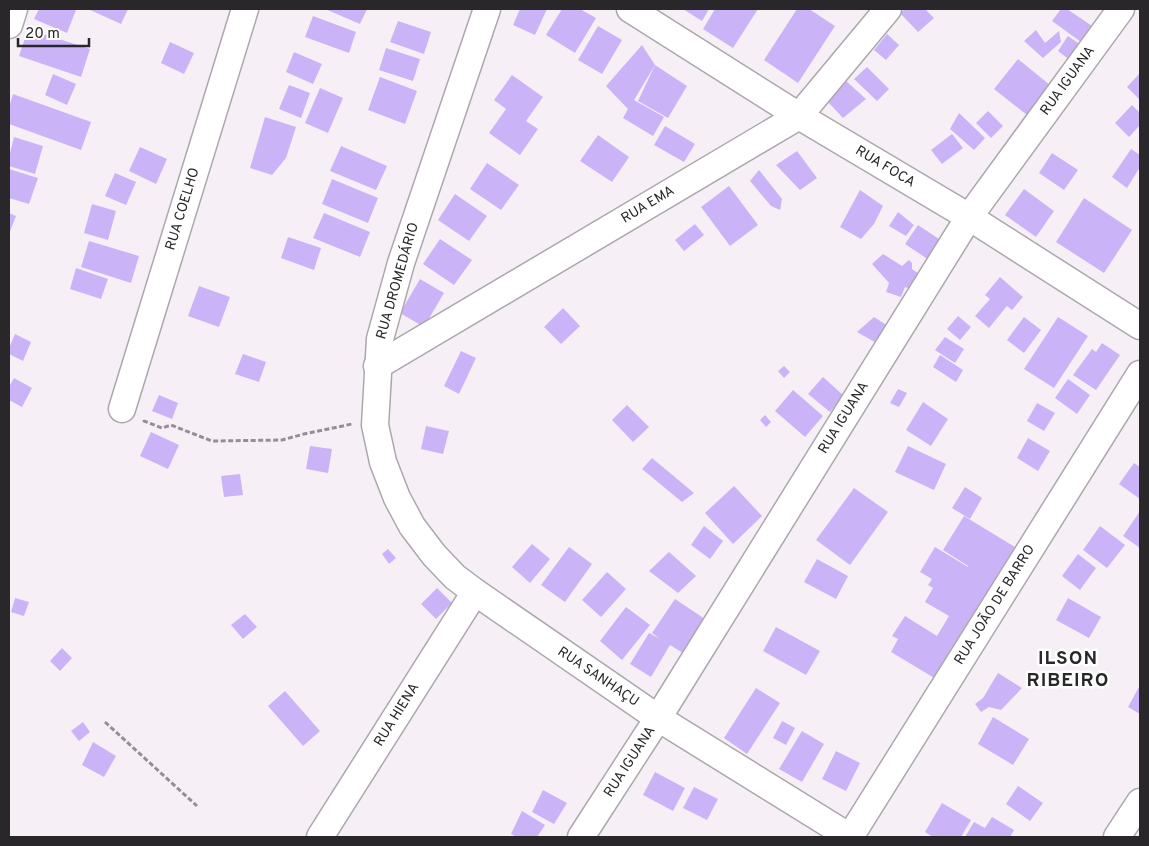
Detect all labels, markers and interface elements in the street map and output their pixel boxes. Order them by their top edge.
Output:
scale bar [18,15,89,47]
text: 20 m [25,25,60,44]
street label: RUA IGUANA [1037,43,1099,119]
street label: RUA FOCA [852,142,918,192]
street label: RUA COELHO [162,166,204,252]
street label: RUA EMA [618,182,678,228]
street label: RUA DROMEDÁRIO [372,220,423,341]
street label: RUA IGUANA [815,379,873,457]
street label: RUA JOÃO DE BARRO [951,542,1039,668]
street label: RUA SANHAÇU [554,643,642,711]
district label: ILSON RIBEIRO [1027,647,1109,693]
street label: RUA HIENA [371,680,423,750]
street label: RUA IGUANA [601,723,659,801]

